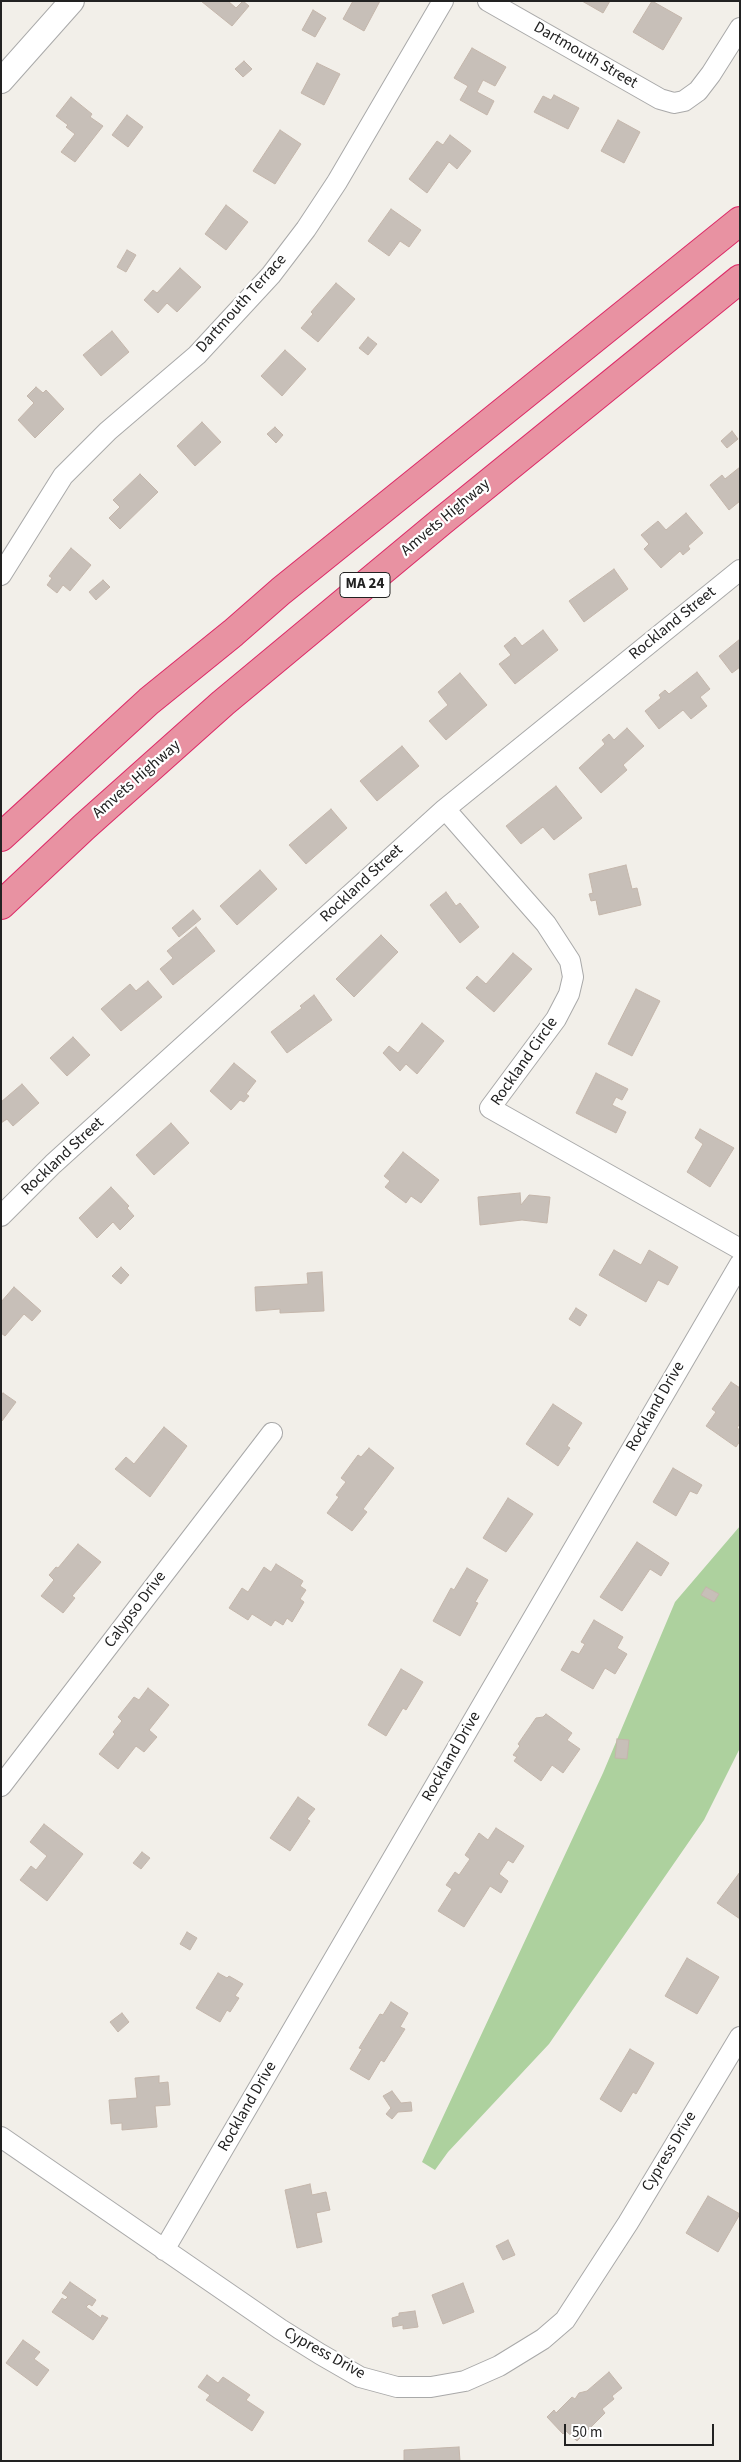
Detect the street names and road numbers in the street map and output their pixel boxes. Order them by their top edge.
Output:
street label: Dartmouth Street [530,18,640,94]
street label: Dartmouth Terrace [193,251,291,357]
street label: Amvets Highway [398,475,494,561]
road number: MA 24 [340,572,390,598]
street label: Rockland Street [626,583,720,665]
street label: Amvets Highway [89,737,185,823]
street label: Rockland Street [317,841,407,927]
street label: Rockland Circle [487,1014,563,1110]
street label: Rockland Street [18,1114,108,1200]
street label: Rockland Drive [623,1359,689,1455]
street label: Calypso Drive [101,1568,171,1652]
street label: Rockland Drive [419,1709,485,1805]
street label: Rockland Drive [215,2059,281,2155]
street label: Cypress Drive [639,2109,701,2195]
street label: Cypress Drive [280,2324,368,2384]

